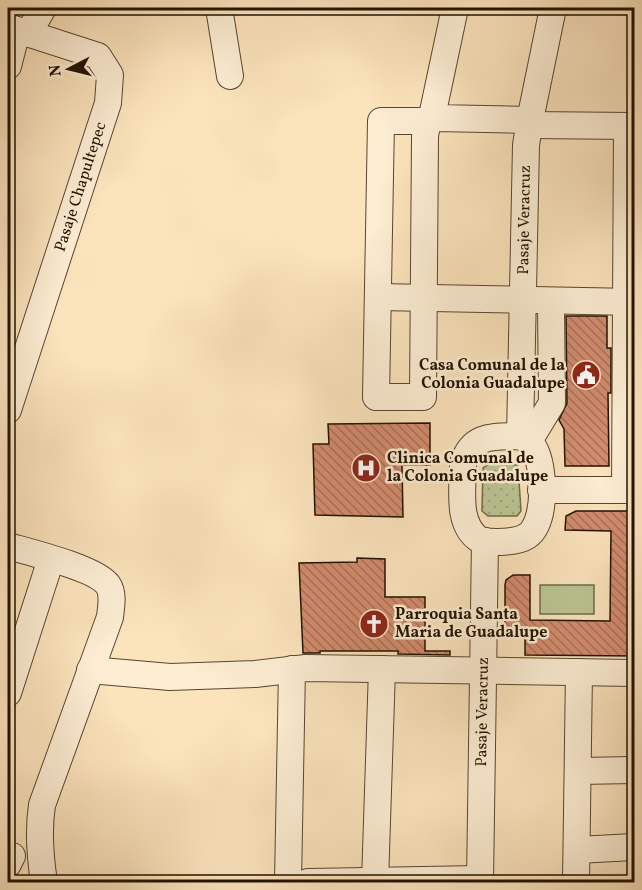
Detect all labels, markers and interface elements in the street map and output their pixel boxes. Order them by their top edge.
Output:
north arrow [39,39,99,99]
text: N [44,63,68,78]
street label: Pasaje Chapultepec [50,119,112,255]
street label: Pasaje Veracruz [513,165,537,275]
place label: Casa Comunal de la Colonia Guadalupe [419,355,565,395]
public building icon: Casa Comunal de la Colonia Guadalupe [570,359,602,391]
place label: Clinica Comunal de la Colonia Guadalupe [387,448,548,488]
hospital icon: Clinica Comunal de la Colonia Guadalupe [350,452,382,484]
place label: Parroquia Santa Maria de Guadalupe [395,604,547,644]
church icon: Parroquia Santa Maria de Guadalupe [358,608,390,640]
street label: Pasaje Veracruz [471,657,495,767]

